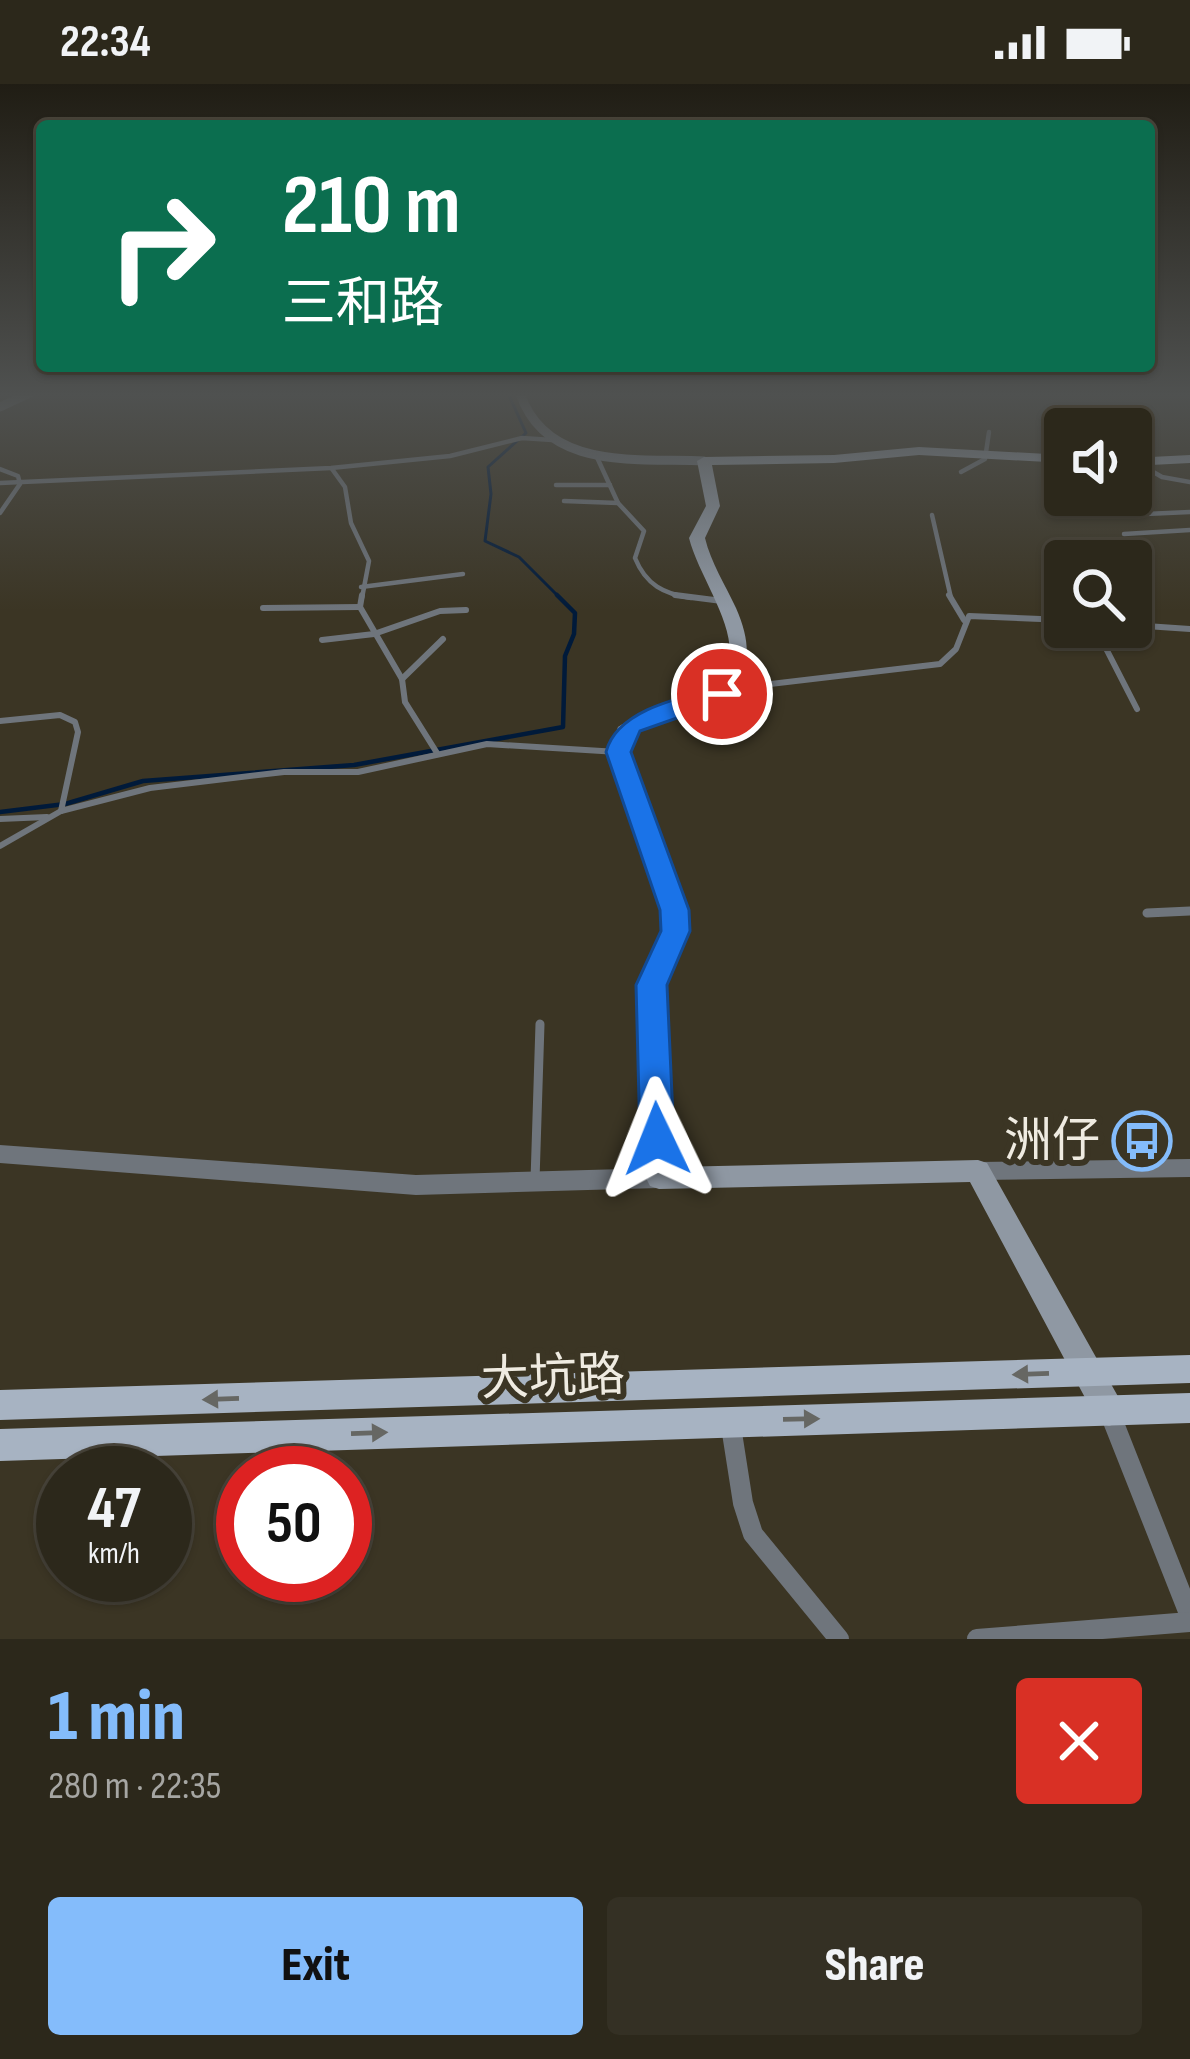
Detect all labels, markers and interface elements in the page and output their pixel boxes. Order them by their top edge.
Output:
text: 22:34 [60,15,151,70]
text: 210 m [282,156,461,257]
icon: right [84,168,240,324]
text: 三和路 [282,272,444,337]
map controls [1044,408,1152,648]
button: sound [1044,408,1152,516]
button: search [1044,540,1152,648]
pin [671,643,773,745]
icon: arrive [689,661,755,727]
position arrow [594,1076,720,1202]
bus stop icon: 洲仔 [1111,1110,1173,1172]
place label: 洲仔 [1004,1113,1100,1170]
street label: 大坑路 [480,1347,626,1409]
one-way arrow [1011,1365,1049,1384]
one-way arrow [201,1389,239,1408]
one-way arrow [783,1409,821,1428]
one-way arrow [351,1423,389,1442]
speed limit sign: 50 [216,1446,372,1602]
text: 47 [87,1473,141,1545]
text: km/h [88,1536,140,1572]
text: 1 min [48,1674,185,1761]
button: close [1016,1678,1142,1804]
text: 280 m · 22:35 [48,1763,221,1810]
button: Exit [48,1897,583,2035]
button: Share [607,1897,1142,2035]

